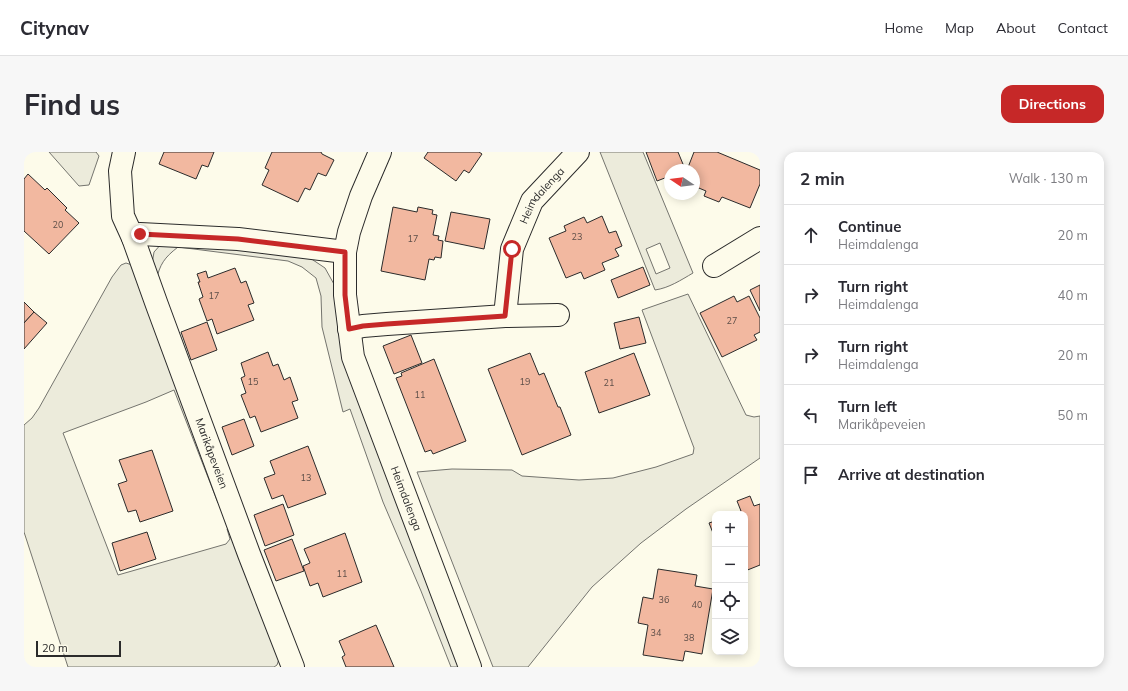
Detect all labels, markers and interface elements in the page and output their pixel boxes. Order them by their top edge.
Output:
text: Citynav [20,16,89,40]
text: Home [884,19,923,37]
text: Map [945,19,974,37]
text: About [996,19,1036,37]
text: Contact [1058,19,1108,37]
button: Directions [1001,85,1104,123]
text: Find us [24,87,120,122]
street label: Heimdalenga [516,164,567,226]
north arrow [664,164,700,200]
text: 2 min [800,168,845,189]
text: Walk · 130 m [1009,170,1088,186]
text: Continue [838,217,901,236]
house number: 20 [53,219,63,230]
icon: ahead [800,224,822,246]
route end [131,225,149,243]
text: 20 m [1058,227,1088,243]
house number: 23 [572,231,582,242]
house number: 17 [408,233,418,244]
text: Heimdalenga [838,236,919,252]
route start [503,240,521,258]
text: Turn right [838,277,908,296]
icon: right [800,284,822,306]
text: 40 m [1058,287,1088,303]
house number: 17 [209,290,219,301]
text: Heimdalenga [838,296,919,312]
house number: 27 [727,315,737,326]
text: Turn right [838,337,908,356]
icon: right [800,344,822,366]
text: 20 m [1058,347,1088,363]
text: Heimdalenga [838,356,919,372]
house number: 15 [248,376,259,387]
house number: 19 [520,376,530,387]
house number: 21 [604,377,614,388]
house number: 11 [415,389,425,400]
text: Turn left [838,397,897,416]
icon: left [800,404,822,426]
text: 50 m [1058,407,1088,423]
street label: Marikåpeveien [192,416,231,491]
text: Marikåpeveien [838,416,926,432]
street label: Heimdalenga [388,464,425,533]
icon: arrive [800,464,822,486]
text: Arrive at destination [838,465,985,484]
house number: 13 [301,472,311,483]
map controls [712,511,748,655]
button: + [712,511,748,547]
button: − [712,547,748,583]
house number: 11 [337,568,347,579]
button: locate [712,583,748,619]
house number: 36 [659,594,669,605]
house number: 40 [692,599,702,610]
button: layers [712,619,748,655]
house number: 34 [651,627,662,638]
house number: 38 [684,632,694,643]
scale bar [36,639,121,658]
text: 20 m [42,641,68,655]

